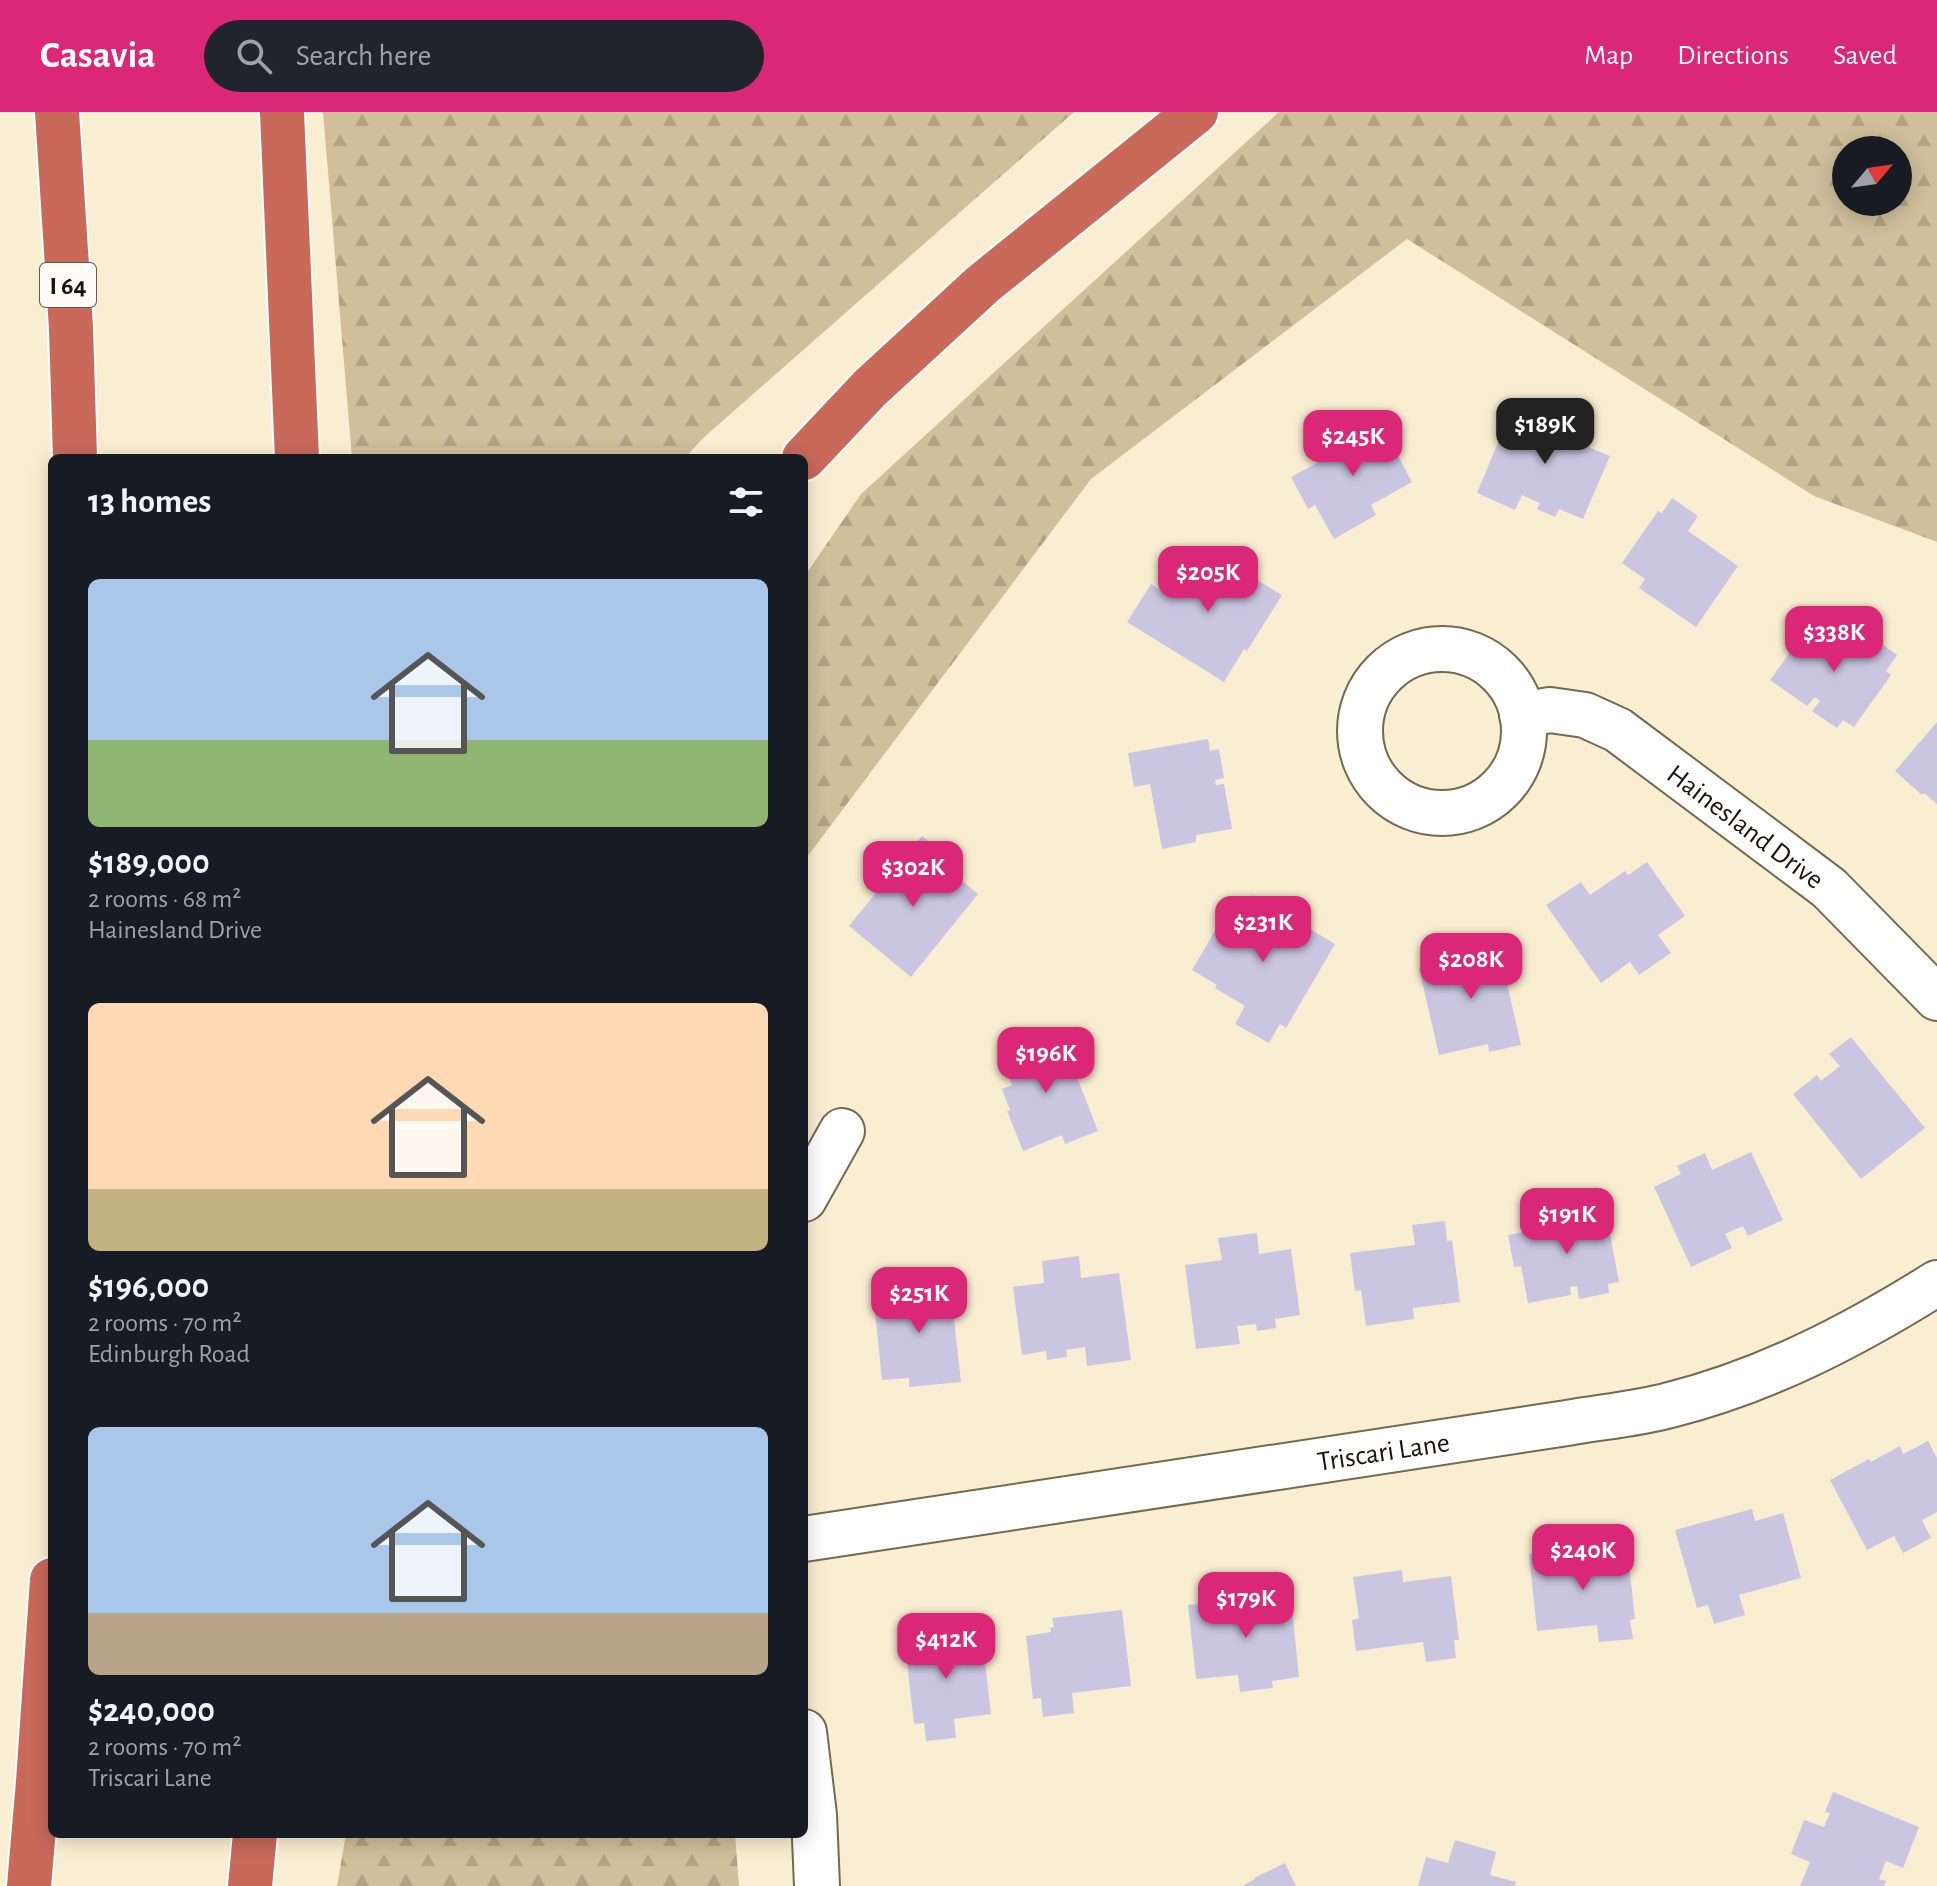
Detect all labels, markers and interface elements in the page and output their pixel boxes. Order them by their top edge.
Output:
search box [204,20,764,92]
icon: search [232,34,276,78]
text: Casavia [40,37,156,75]
text: Search here [296,41,431,71]
text: Map [1584,42,1633,70]
text: Directions [1677,42,1789,70]
text: Saved [1833,42,1897,70]
north arrow [1832,136,1912,216]
map controls [1832,136,1912,216]
road number: I 64 [40,263,96,307]
pin: $189K [1489,398,1601,466]
pin: $245K [1297,410,1409,478]
text: $189K [1514,411,1576,437]
text: $245K [1321,423,1385,449]
icon: filters [724,480,768,524]
text: 13 homes [88,485,211,519]
pin: $205K [1152,546,1264,614]
text: $205K [1176,559,1240,585]
pin: $338K [1778,606,1890,674]
text: $338K [1803,619,1865,645]
icon: home [356,631,500,775]
street label: Hainesland Drive [1661,760,1828,895]
pin: $302K [857,841,969,909]
text: $189,000 [88,846,210,880]
text: $302K [881,854,945,880]
text: 2 rooms · 68 m² [88,886,241,912]
pin: $231K [1207,896,1319,964]
text: $231K [1233,909,1293,935]
text: Hainesland Drive [88,917,262,943]
pin: $208K [1415,933,1527,1001]
text: $208K [1438,946,1504,972]
pin: $196K [990,1027,1102,1095]
text: $196K [1015,1040,1077,1066]
icon: home [356,1055,500,1199]
pin: $191K [1511,1188,1623,1256]
text: $191K [1538,1201,1596,1227]
pin: $251K [863,1267,975,1335]
text: $196,000 [88,1270,209,1304]
text: $251K [889,1280,949,1306]
text: 2 rooms · 70 m² [88,1310,241,1336]
text: Edinburgh Road [88,1341,250,1367]
street label: Triscari Lane [1316,1429,1452,1477]
icon: home [356,1479,500,1623]
pin: $240K [1527,1524,1639,1592]
text: $240K [1550,1537,1616,1563]
pin: $179K [1190,1572,1302,1640]
text: $179K [1216,1585,1276,1611]
pin: $412K [890,1613,1002,1681]
text: $412K [915,1626,977,1652]
text: $240,000 [88,1694,215,1728]
text: 2 rooms · 70 m² [88,1734,241,1760]
text: Triscari Lane [88,1765,212,1791]

